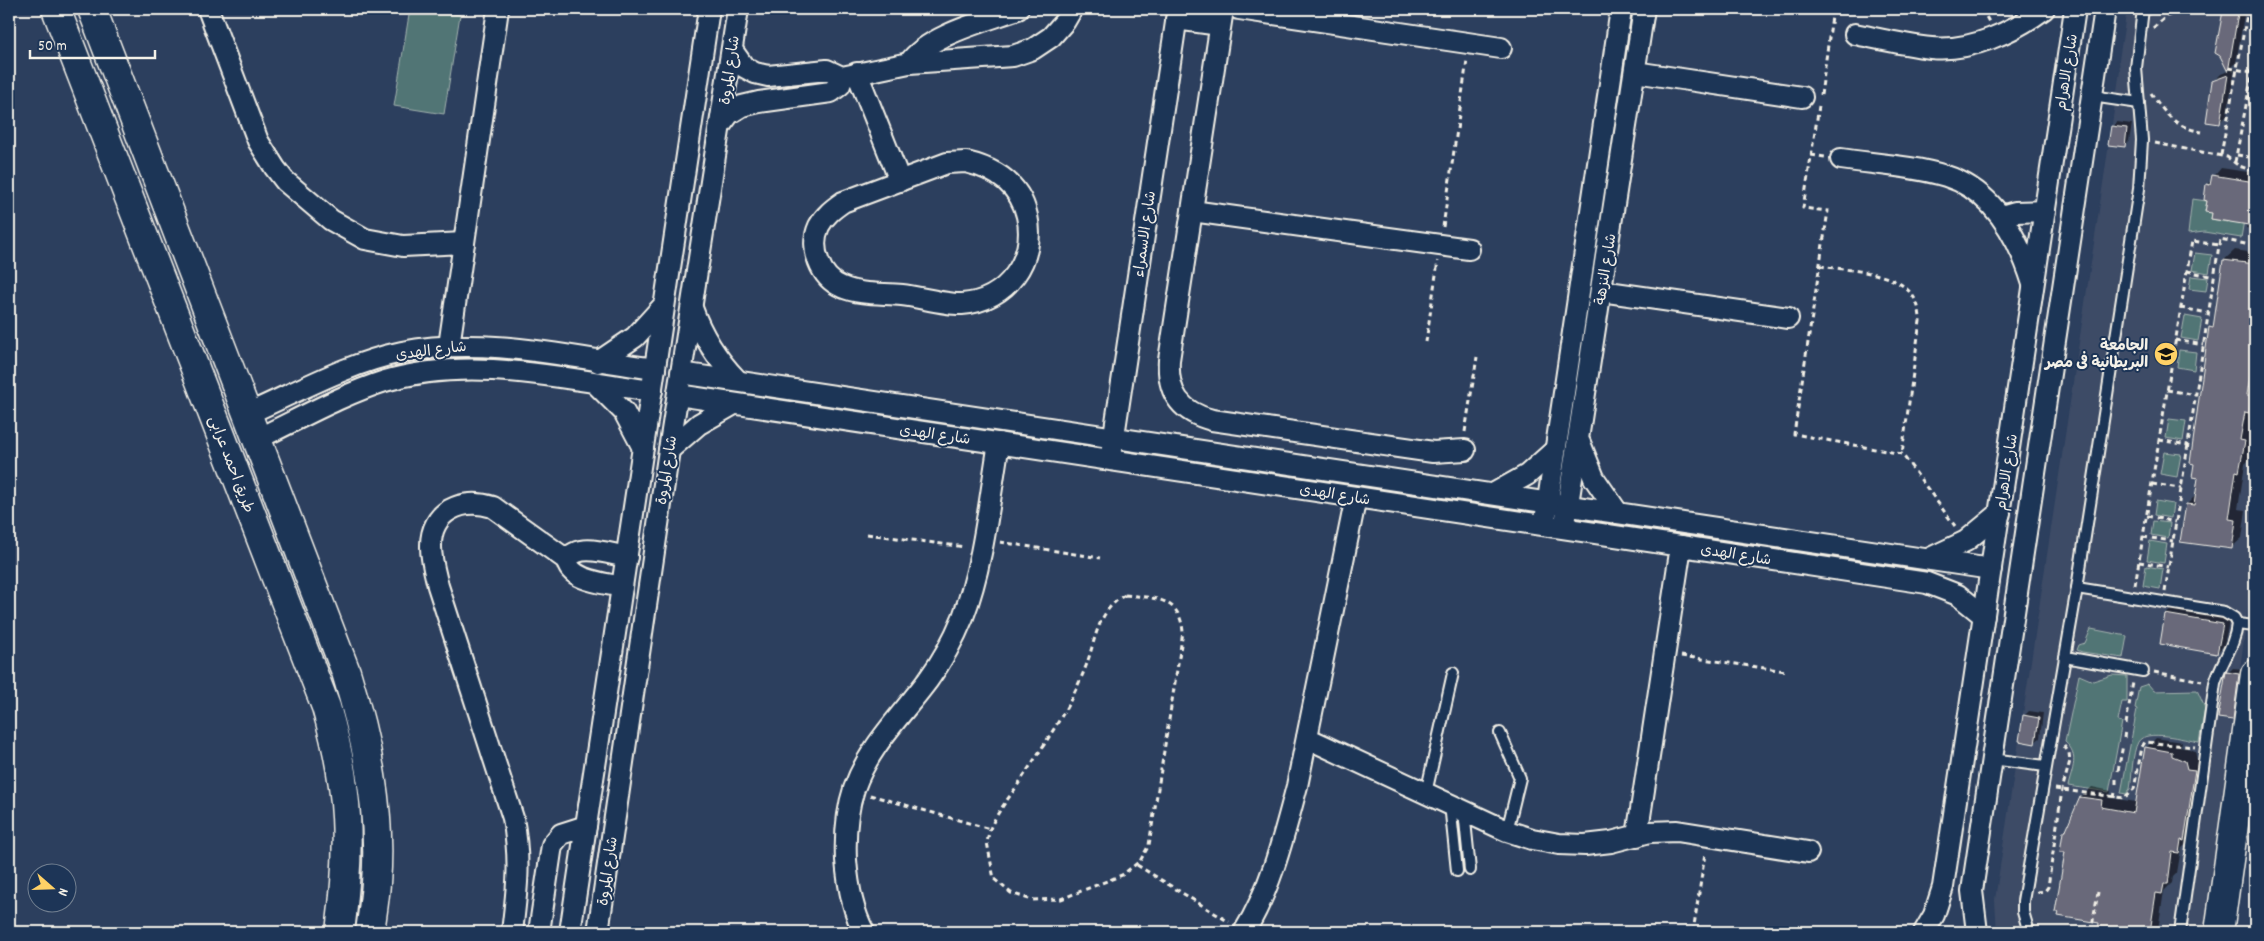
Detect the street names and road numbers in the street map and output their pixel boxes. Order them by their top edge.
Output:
street label: شارع الاهرام [2051,32,2085,112]
street label: شارع المروة [715,34,747,106]
street label: شارع الاسمراء [1129,190,1163,279]
street label: شارع النزهة [1590,232,1623,307]
street label: شارع الهدى [394,337,468,367]
street label: طريق احمد عرابى [201,413,259,517]
street label: شارع الهدى [898,420,972,452]
street label: شارع الاهرام [1991,432,2025,512]
street label: شارع المروة [652,434,684,506]
street label: شارع الهدى [1298,480,1372,512]
street label: شارع الهدى [1699,540,1773,572]
street label: شارع المروة [593,835,625,907]

